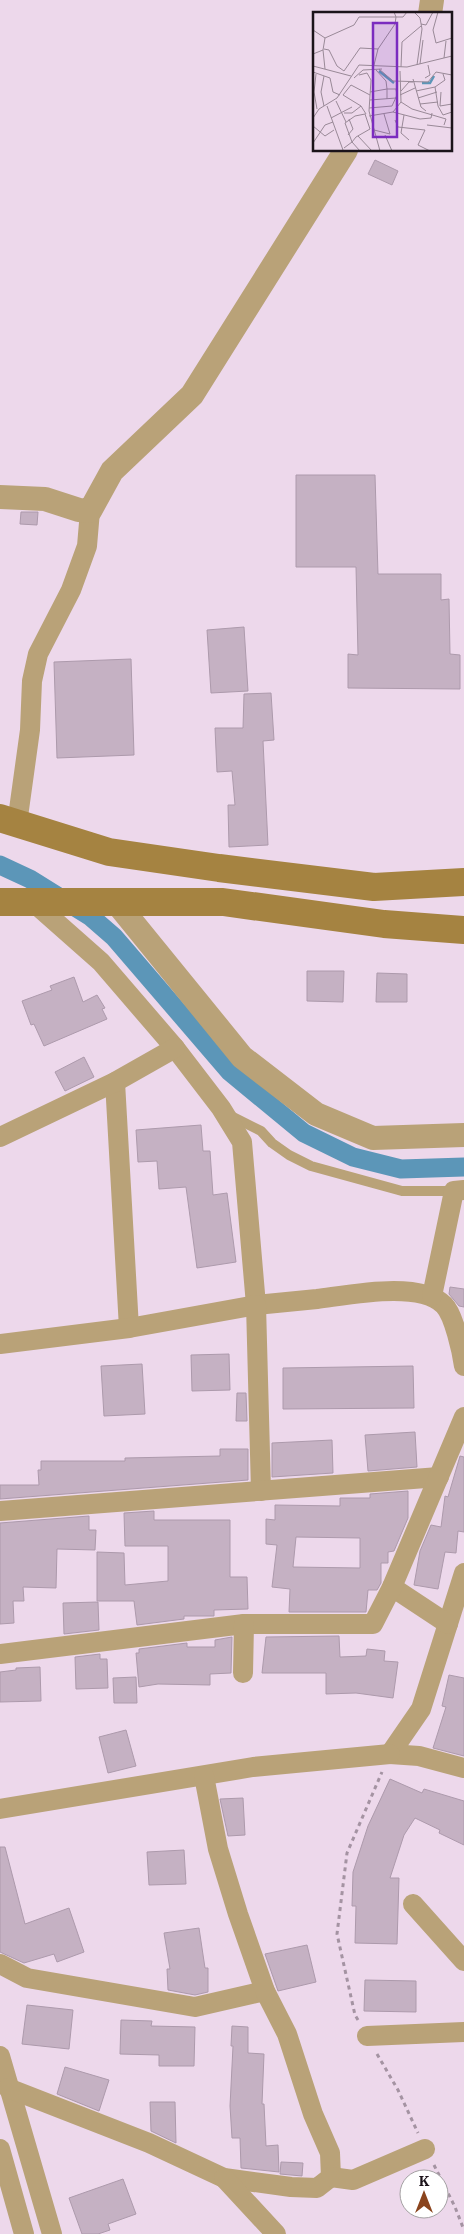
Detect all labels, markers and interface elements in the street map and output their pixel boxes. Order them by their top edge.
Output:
inset map [313,12,452,151]
north arrow [399,2169,449,2219]
text: K [419,2172,430,2190]

